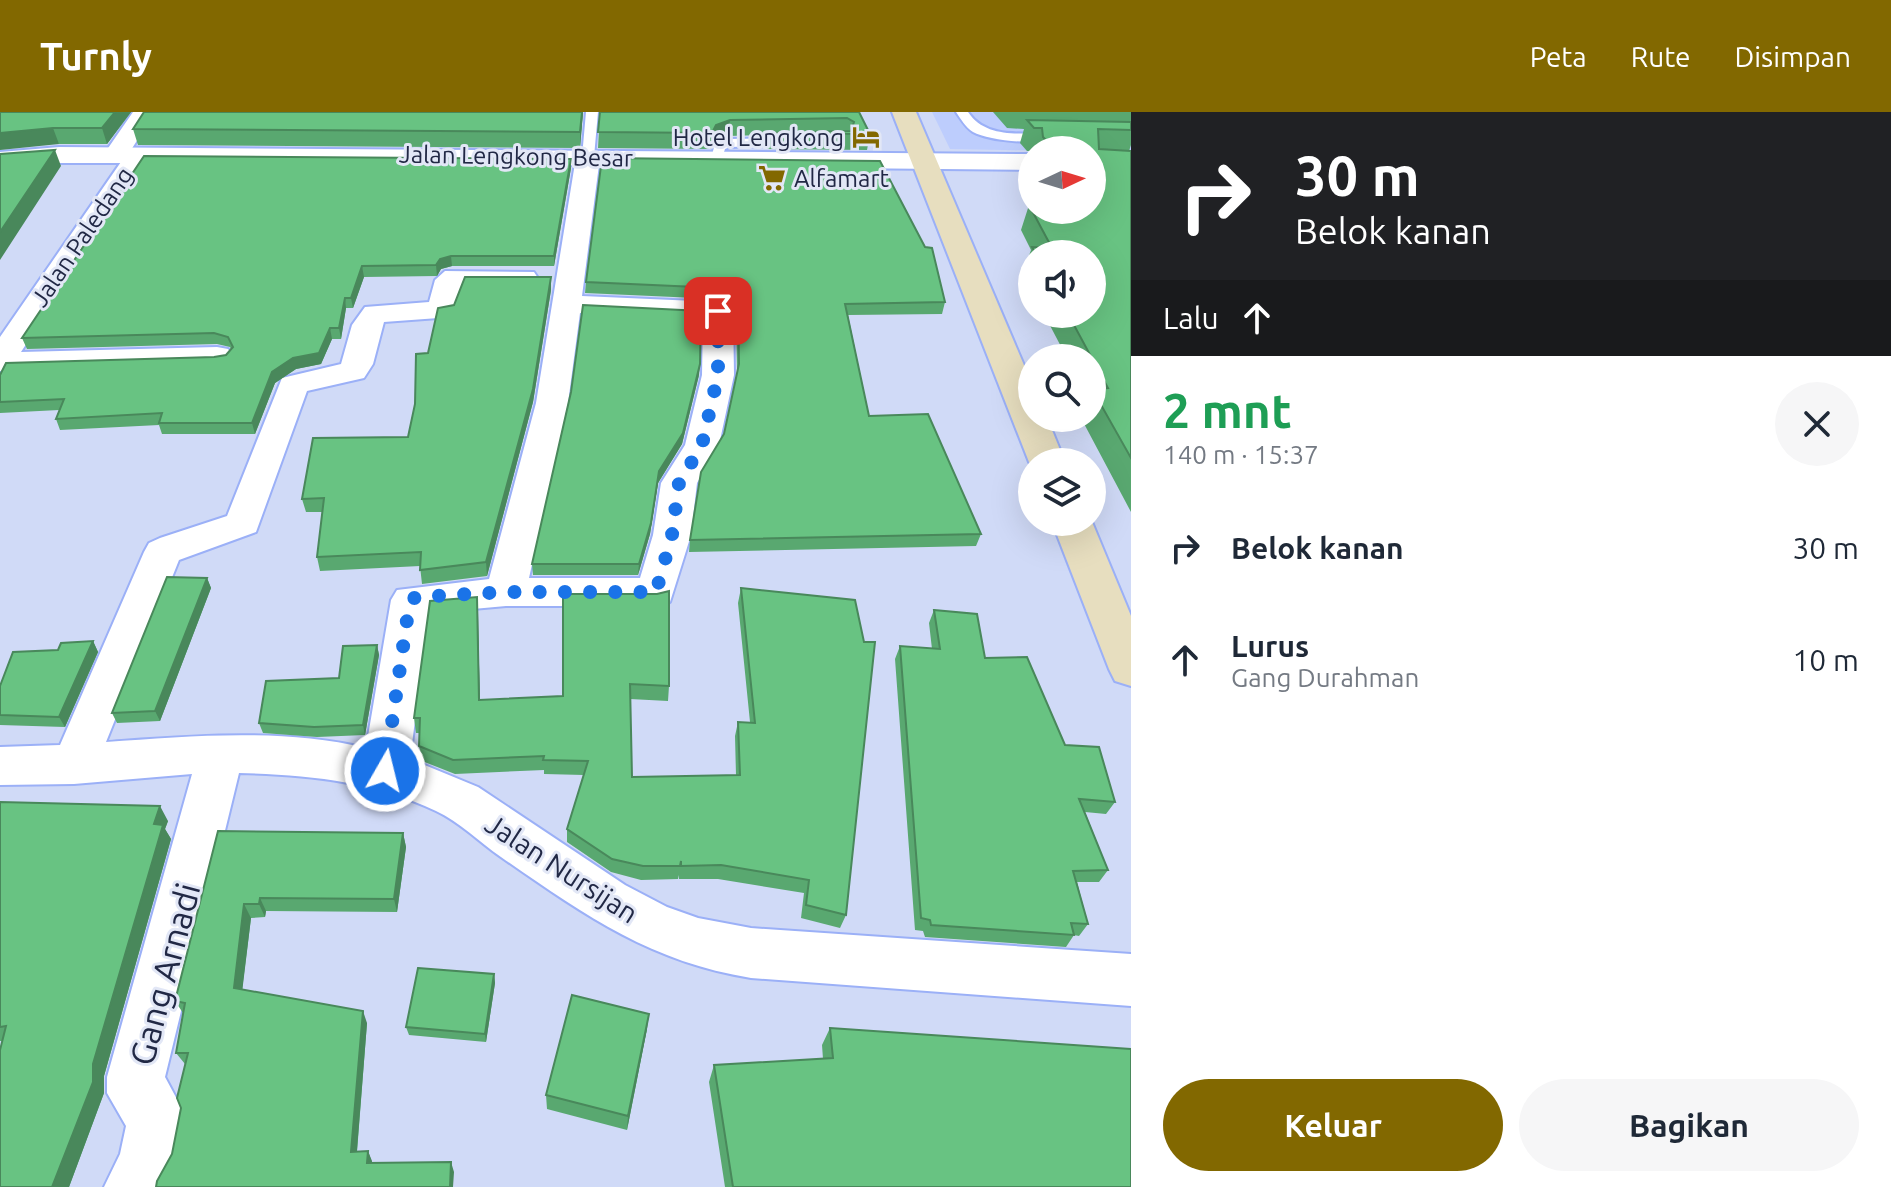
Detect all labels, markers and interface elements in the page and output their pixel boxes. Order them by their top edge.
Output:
text: Turnly [40,35,152,77]
text: Peta [1530,41,1587,72]
text: Rute [1631,41,1691,72]
text: Disimpan [1735,41,1851,72]
hotel icon: Hotel Lengkong [851,122,881,152]
place label: Hotel Lengkong [673,124,844,151]
north arrow [1018,136,1106,224]
map controls [1018,136,1106,536]
street label: Jalan Lengkong Besar [399,140,633,172]
icon: right [1163,144,1267,248]
text: 30 m [1295,144,1420,207]
street label: Jalan Paledang [26,162,138,312]
supermarket icon: Alfamart [757,163,787,193]
place label: Alfamart [794,165,889,192]
text: Belok kanan [1295,210,1491,251]
button: sound [1018,240,1106,328]
pin [684,277,752,345]
icon: arrive [696,289,740,333]
icon: ahead [1235,296,1279,340]
text: Lalu [1163,301,1219,335]
button: search [1018,344,1106,432]
button: close [1775,382,1859,466]
text: 2 mnt [1163,383,1292,437]
text: 140 m · 15:37 [1163,440,1319,469]
button: layers [1018,448,1106,536]
icon: right [1163,526,1207,570]
text: Belok kanan [1231,531,1404,565]
text: 30 m [1792,531,1859,565]
text: Lurus [1231,629,1309,663]
icon: ahead [1163,638,1207,682]
text: 10 m [1792,643,1859,677]
text: Gang Durahman [1231,663,1419,692]
position arrow [343,729,427,813]
street label: Jalan Nursijan [480,807,644,929]
street label: Gang Arnadi [121,879,207,1069]
button: Keluar [1163,1079,1503,1171]
button: Bagikan [1519,1079,1859,1171]

